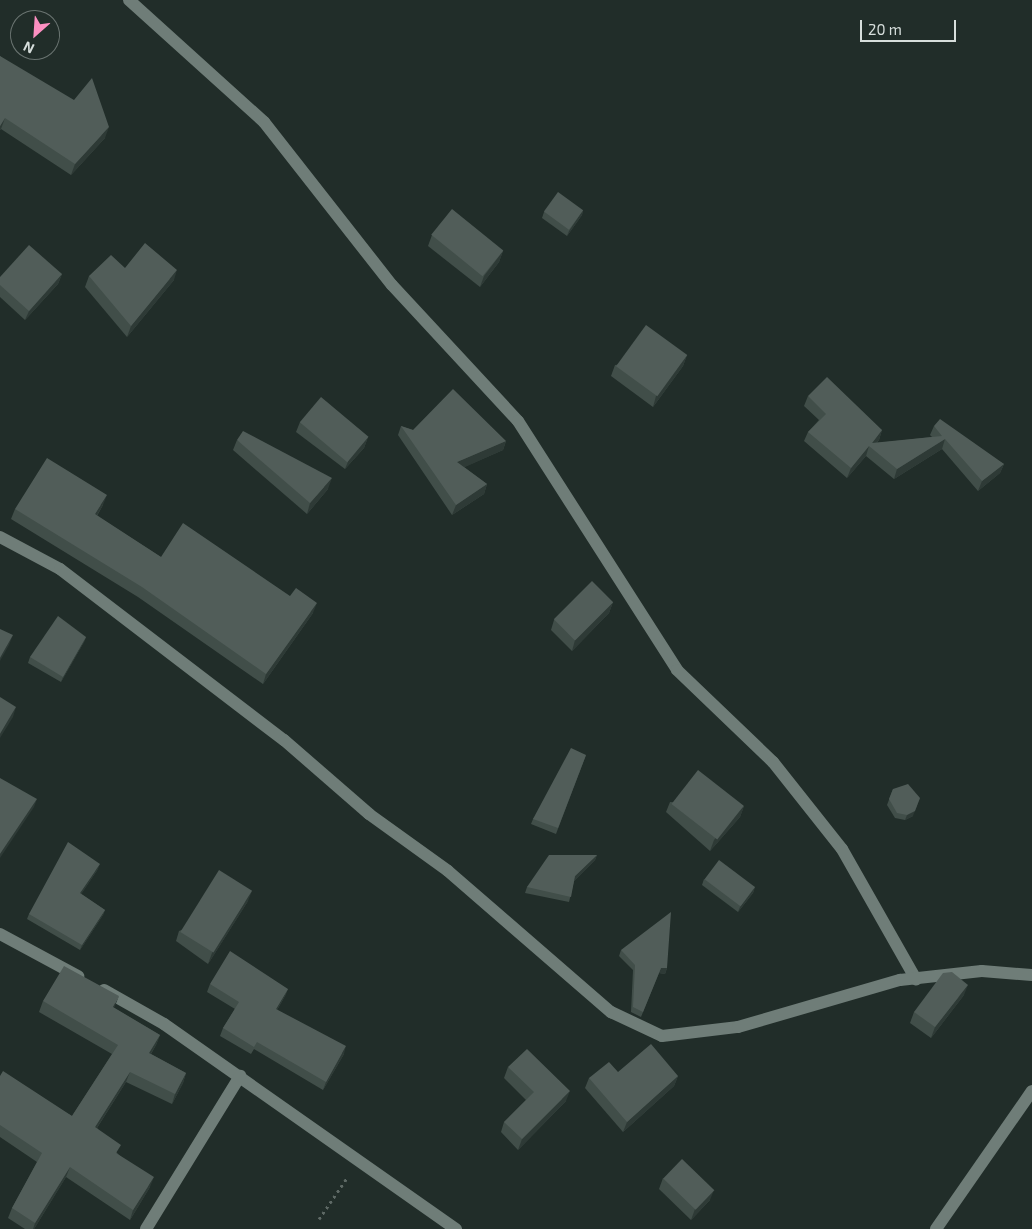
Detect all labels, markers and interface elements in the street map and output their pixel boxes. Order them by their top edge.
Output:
north arrow [10,10,60,60]
scale bar [862,10,958,42]
text: 20 m [868,20,902,38]
text: N [20,38,37,58]

